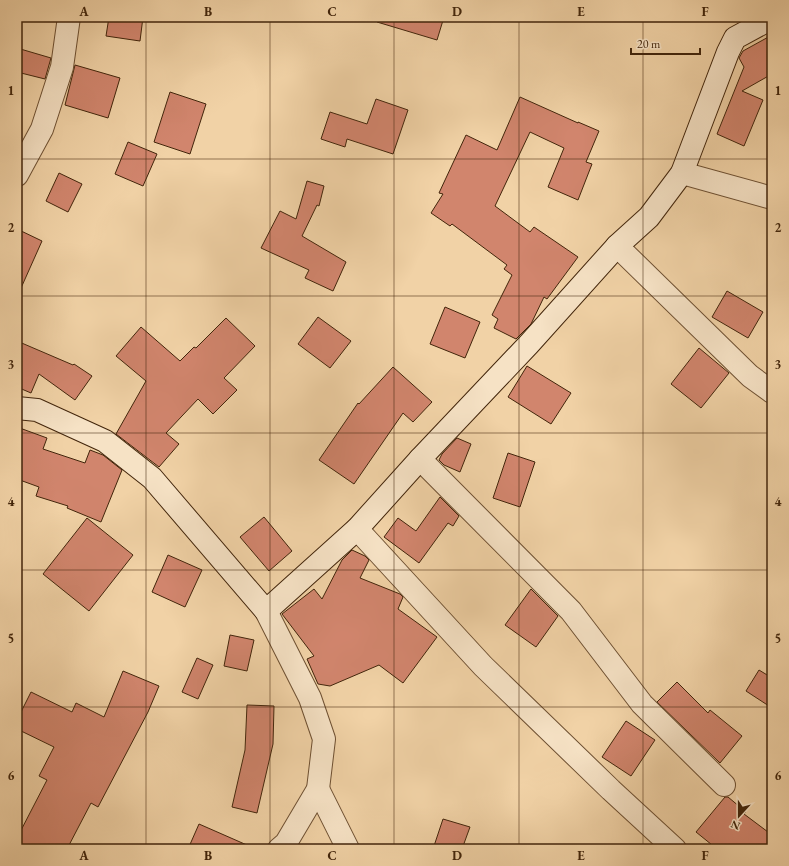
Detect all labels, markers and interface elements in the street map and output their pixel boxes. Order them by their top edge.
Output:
text: A [78,3,89,20]
text: B [204,3,212,20]
text: C [327,3,337,20]
text: D [452,3,462,20]
text: E [577,3,585,20]
text: F [701,3,709,20]
scale bar [631,30,700,56]
text: 20 m [637,36,661,52]
text: 1 [8,82,15,99]
text: 1 [775,82,782,99]
text: 2 [8,219,15,236]
text: 2 [775,219,782,236]
text: 3 [8,356,15,373]
text: 3 [775,356,782,373]
text: 4 [8,493,15,510]
text: 4 [775,493,782,510]
text: 5 [8,630,14,647]
text: 5 [775,630,781,647]
text: 6 [8,767,15,784]
text: 6 [775,767,782,784]
north arrow [719,796,759,836]
text: N [729,817,742,833]
text: A [78,847,89,864]
text: B [204,847,212,864]
text: C [327,847,337,864]
text: D [452,847,462,864]
text: E [577,847,585,864]
text: F [701,847,709,864]

